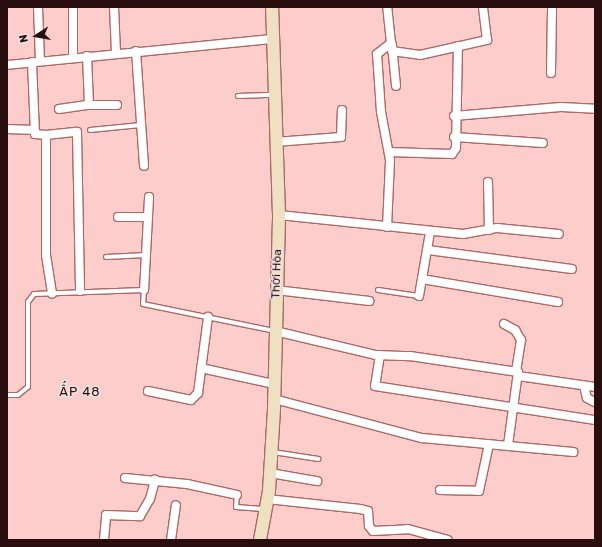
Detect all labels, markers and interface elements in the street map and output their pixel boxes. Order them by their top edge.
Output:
north arrow [16,16,56,56]
text: N [17,33,31,44]
street label: Thới Hòa [269,249,285,299]
district label: ẤP 48 [59,384,101,400]

